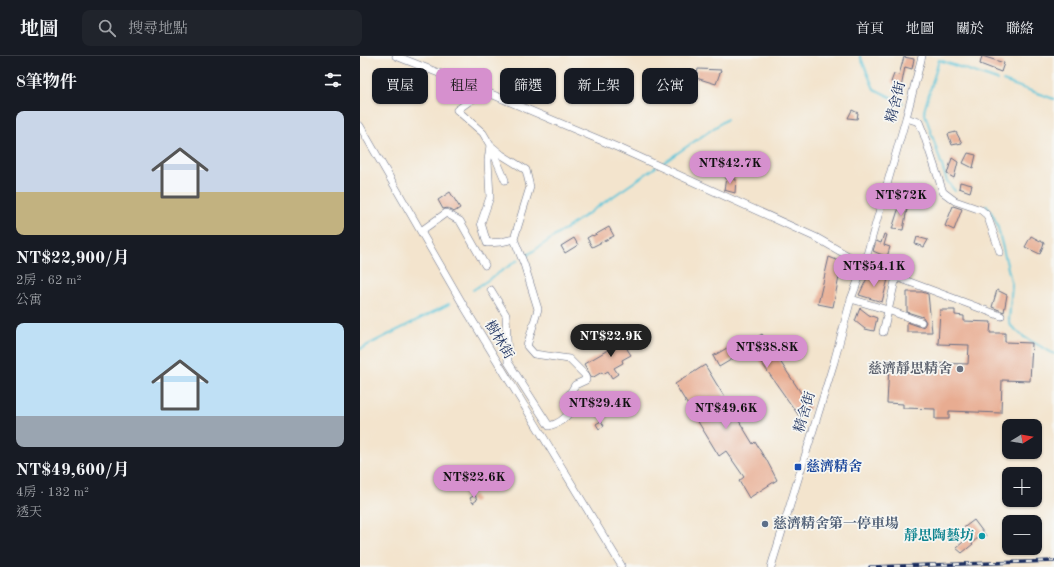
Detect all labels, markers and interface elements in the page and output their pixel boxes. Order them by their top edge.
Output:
search box [82,10,362,46]
icon: search [96,17,118,39]
text: 地圖 [20,21,58,40]
text: 搜尋地點 [128,22,188,37]
text: 首頁 [856,22,884,36]
text: 地圖 [906,22,934,36]
text: 關於 [956,22,984,36]
text: 聯絡 [1006,22,1034,36]
chip: 買屋 [372,68,428,104]
chip: 租屋 [436,68,492,104]
chip: 篩選 [500,68,556,104]
chip: 新上架 [564,68,634,104]
chip: 公寓 [642,68,698,104]
icon: filters [322,69,344,91]
text: 8筆物件 [16,74,77,91]
street label: 精舍街 [883,80,908,124]
icon: home [144,137,216,209]
pin: NT$42.7K [689,151,771,185]
text: NT$42.7K [698,157,762,170]
pin: NT$72K [868,183,934,217]
text: NT$72K [875,189,927,202]
text: NT$22,900/月 [16,250,130,267]
pin: NT$54.1K [833,254,915,288]
text: NT$54.1K [842,260,906,273]
text: 2房 · 62 m² [16,274,81,287]
text: 公寓 [16,294,42,307]
street label: 樹林街 [482,318,517,362]
pin: NT$22.9K [570,324,652,358]
text: NT$22.9K [579,330,643,343]
pin: NT$38.8K [726,335,808,369]
text: NT$38.8K [735,341,799,354]
icon: home [144,349,216,421]
place label: 慈濟靜思精舍 [868,360,953,376]
marker: 慈濟靜思精舍 [955,364,965,374]
street label: 精舍街 [791,390,818,434]
pin: NT$29.4K [559,391,641,425]
pin: NT$49.6K [685,396,767,430]
text: NT$29.4K [568,397,632,410]
text: NT$49.6K [694,402,758,415]
north arrow [1002,419,1042,459]
map controls [1002,419,1042,555]
place label: 慈濟精舍 [806,458,863,474]
text: NT$49,600/月 [16,462,130,479]
marker: 慈濟精舍 [793,462,803,472]
pin: NT$22.6K [433,465,515,499]
button: + [1002,467,1042,507]
text: NT$22.6K [442,471,506,484]
text: 4房 · 132 m² [16,486,89,499]
text: 透天 [16,506,42,519]
place label: 慈濟精舍第一停車場 [773,515,899,531]
button: − [1002,515,1042,555]
marker: 慈濟精舍第一停車場 [760,519,770,529]
place label: 靜思陶藝坊 [904,527,974,543]
marker: 靜思陶藝坊 [977,531,987,541]

